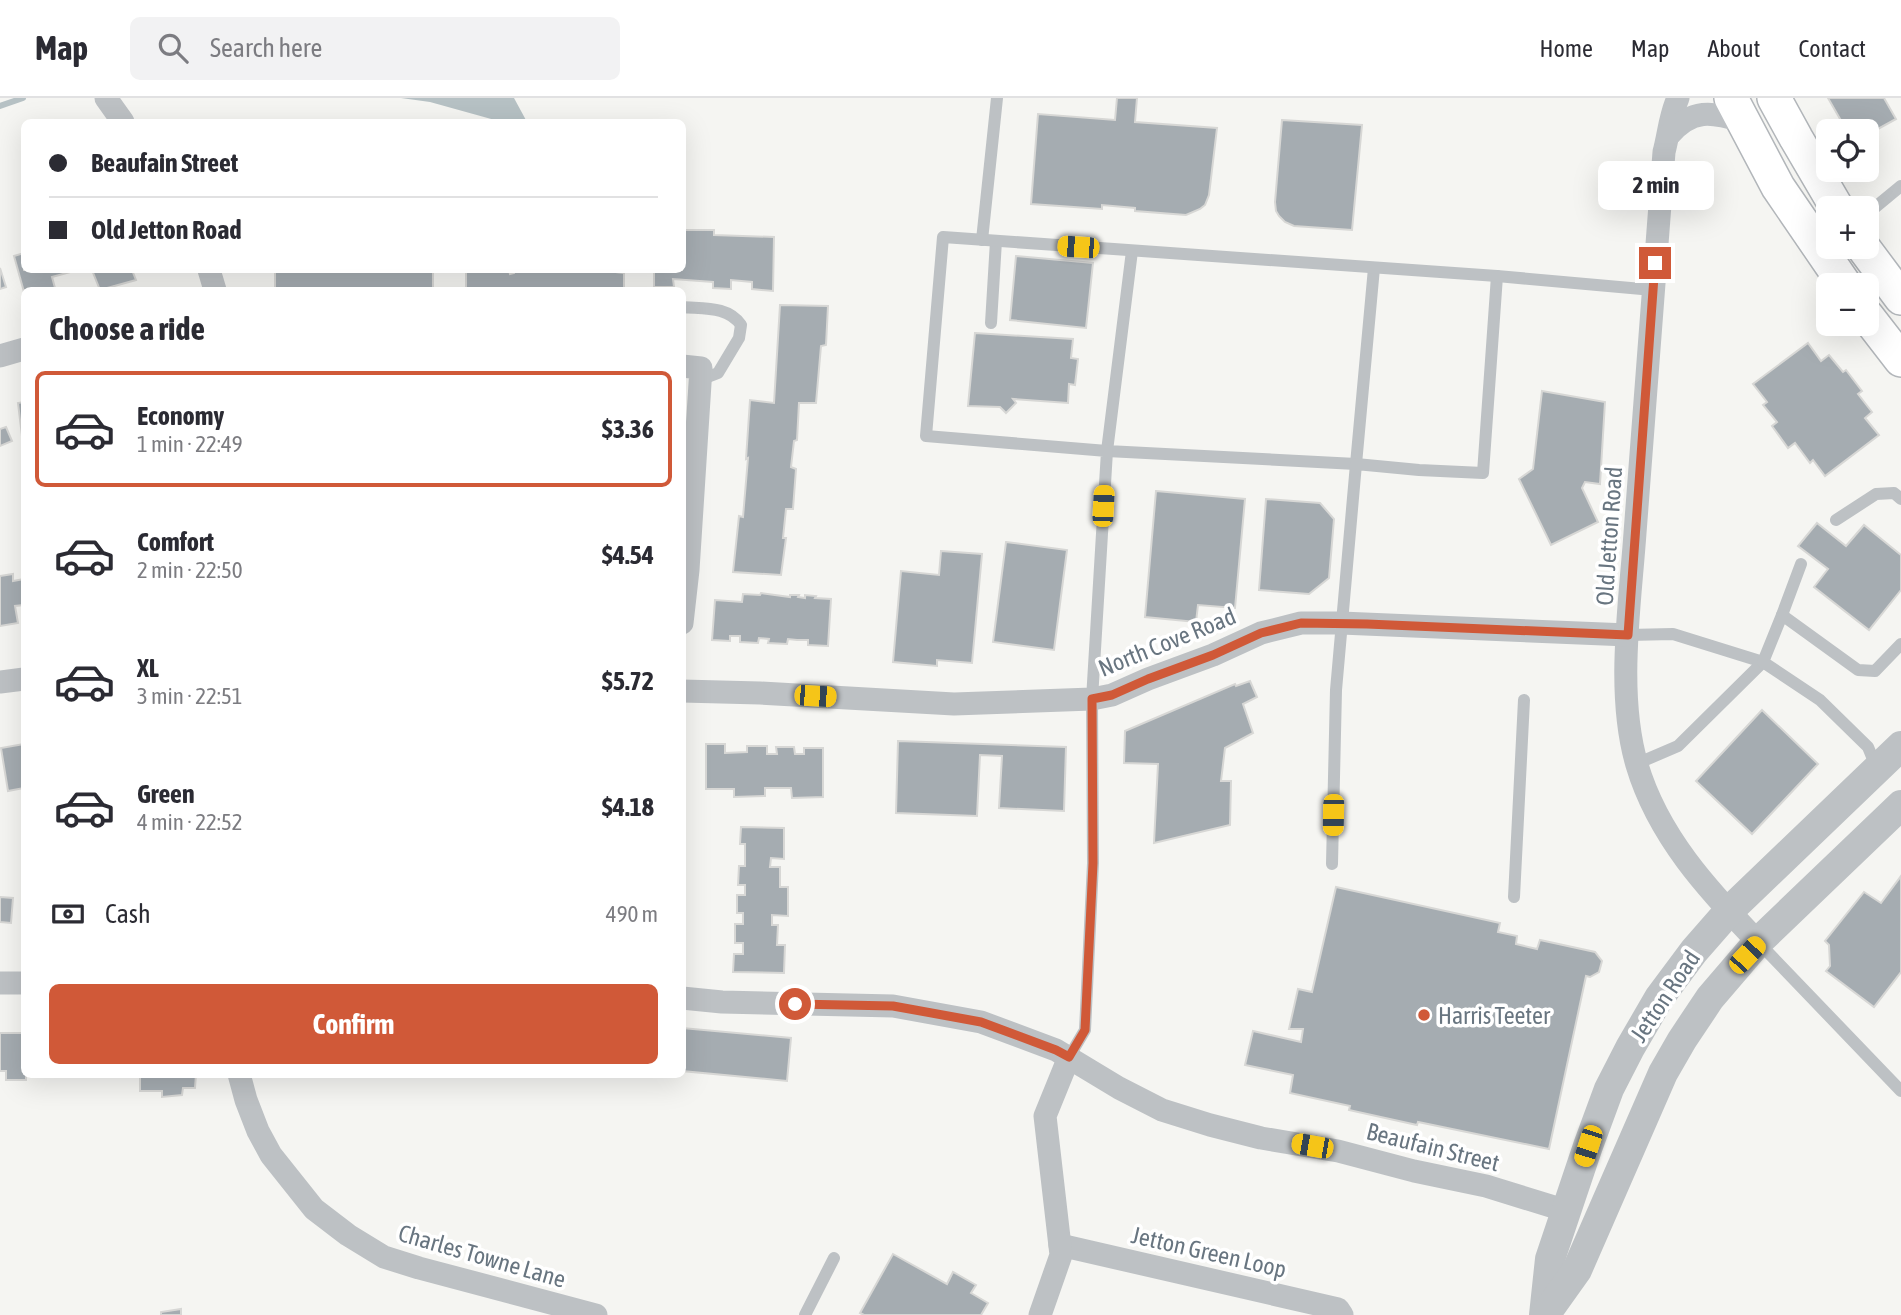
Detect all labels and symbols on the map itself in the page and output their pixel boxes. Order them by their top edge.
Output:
callout: 2 min [1597,162,1713,211]
car [1057,235,1100,259]
route end [1639,247,1671,279]
street label: Old Jetton Road [1591,466,1627,606]
car [1092,484,1115,528]
street label: North Cove Road [1094,602,1240,682]
car [794,684,837,708]
car [1323,794,1344,836]
car [1725,932,1770,978]
street label: Jetton Road [1625,945,1705,1047]
route start [779,988,811,1020]
place label: Harris Teeter [1438,1002,1551,1029]
marker: Harris Teeter [1416,1007,1432,1023]
street label: Beaufain Street [1364,1117,1502,1177]
car [1572,1123,1605,1169]
car [1290,1132,1335,1160]
street label: Charles Towne Lane [395,1219,569,1293]
street label: Jetton Green Loop [1129,1221,1289,1283]

